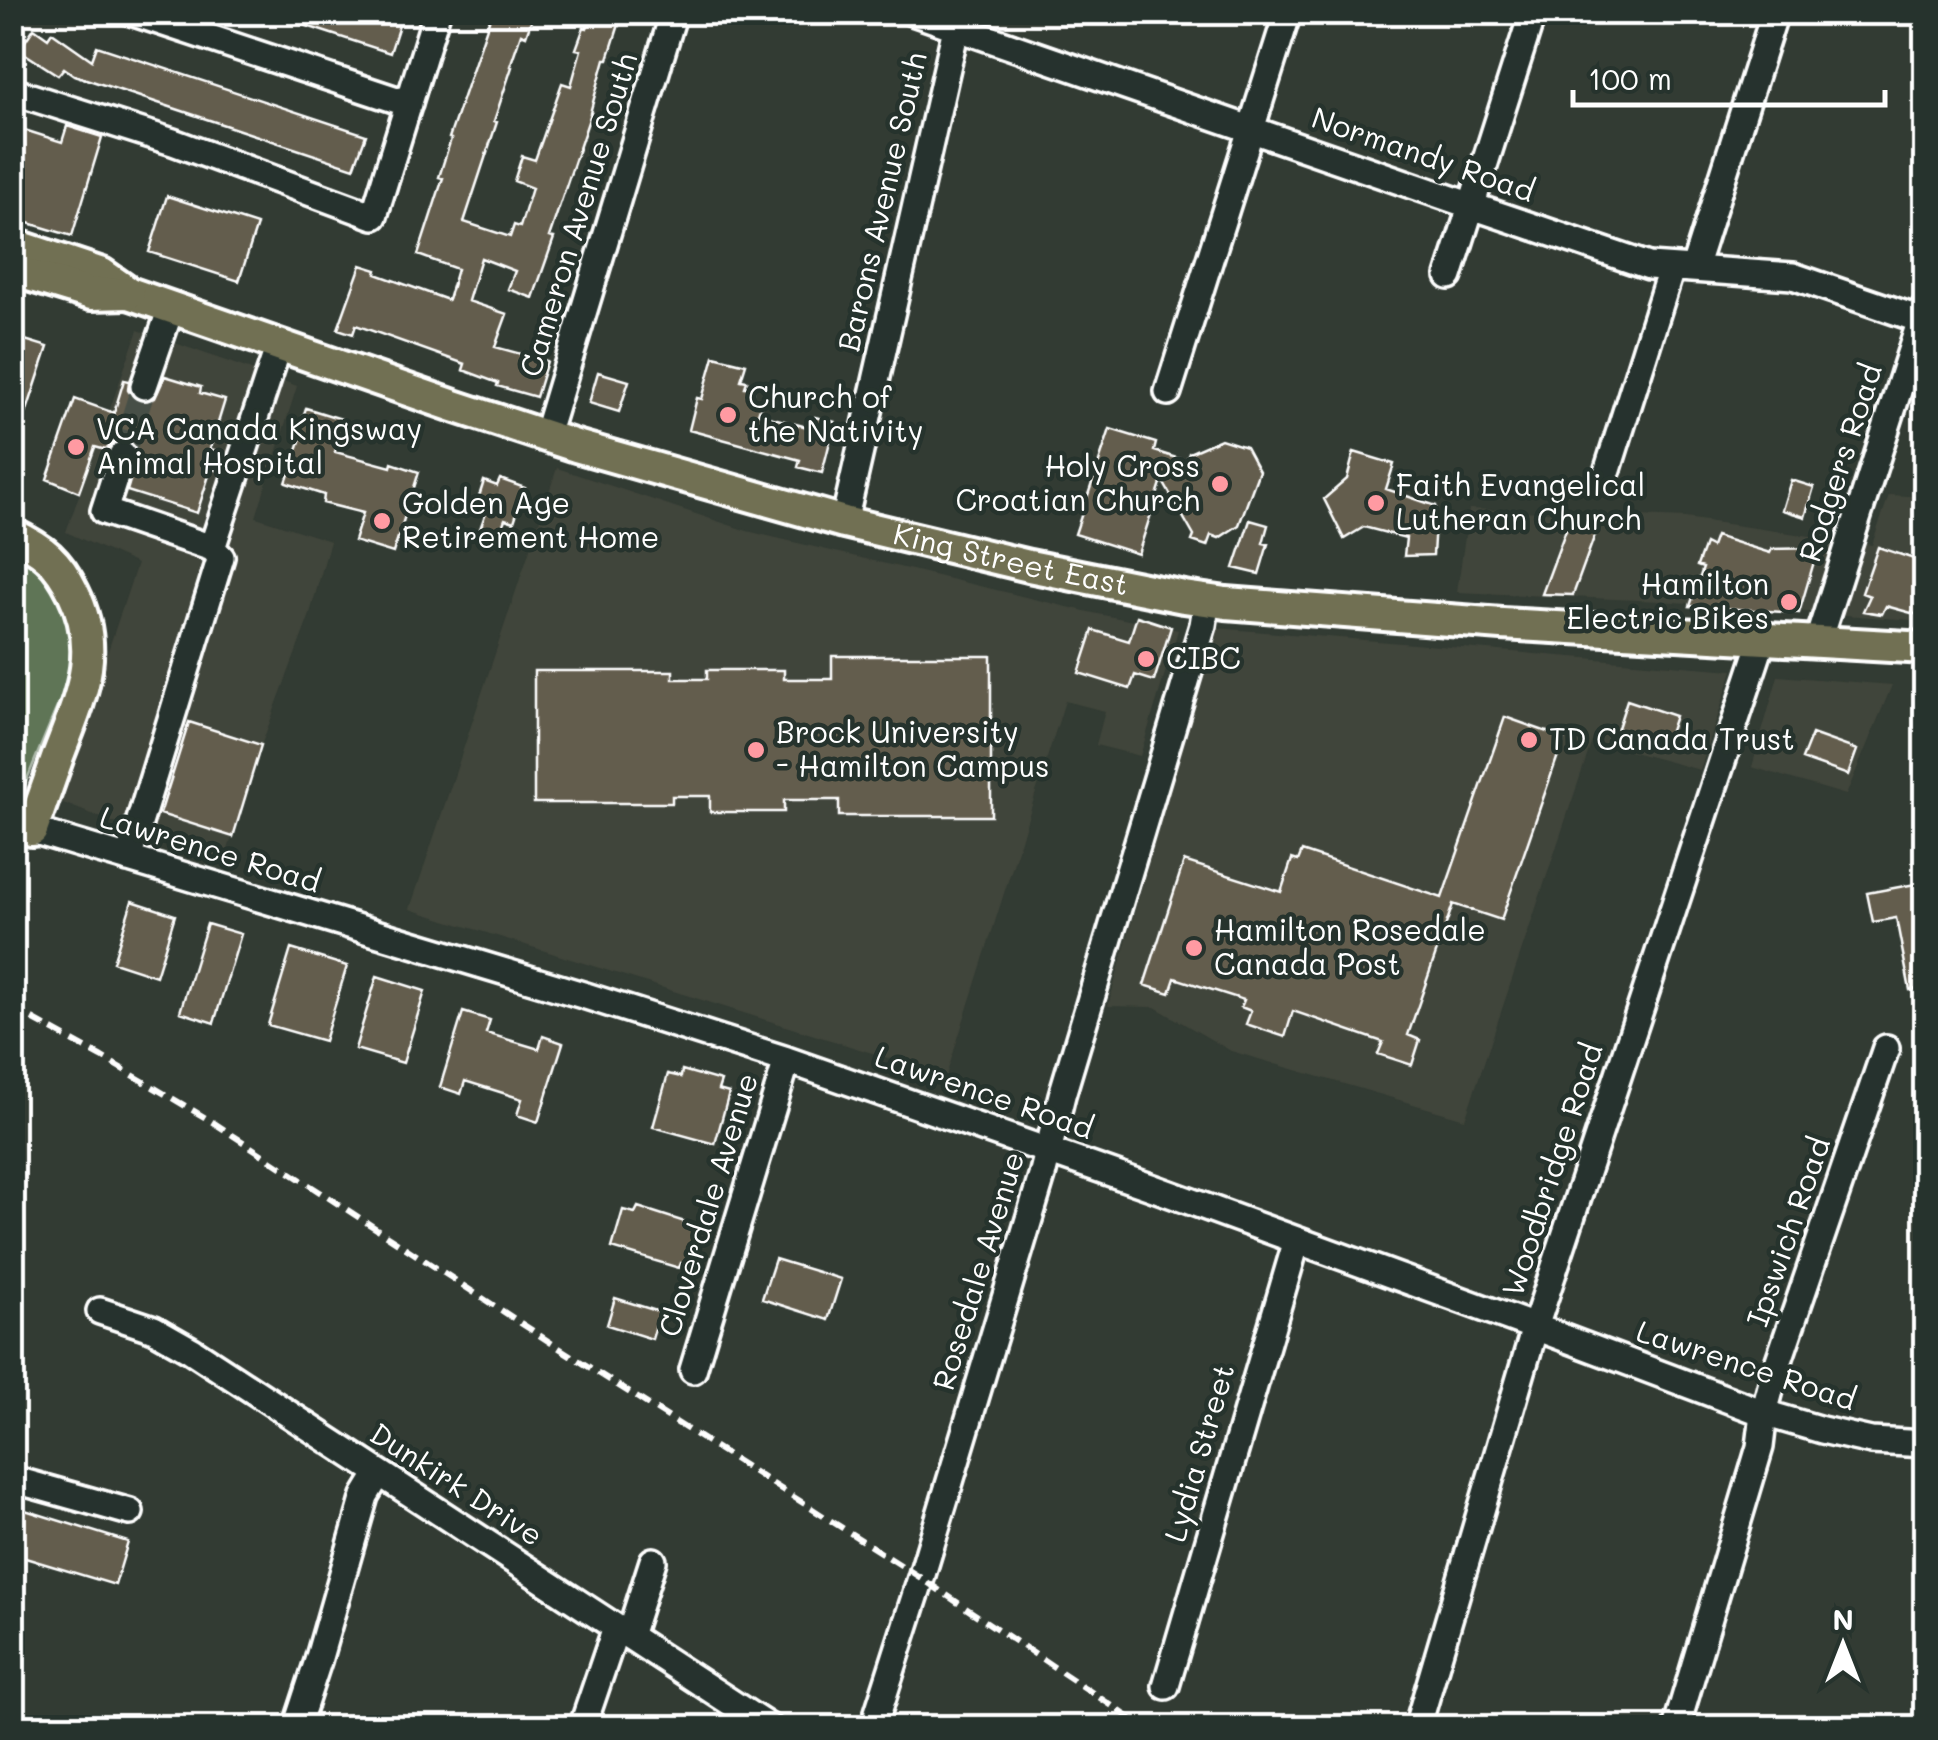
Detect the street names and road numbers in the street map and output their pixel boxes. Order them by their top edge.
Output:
street label: Cameron Avenue South [509,48,645,381]
street label: Barons Avenue South [827,48,935,355]
street label: Normandy Road [1307,96,1540,210]
street label: Rodgers Road [1788,358,1890,567]
street label: King Street East [890,512,1132,603]
street label: Lawrence Road [95,796,326,901]
street label: Lawrence Road [870,1035,1099,1147]
street label: Woodbridge Road [1491,1038,1611,1301]
street label: Cloverdale Avenue [648,1068,766,1341]
street label: Ipswich Road [1736,1131,1838,1331]
street label: Rosedale Avenue [922,1146,1032,1395]
street label: Lawrence Road [1632,1310,1861,1418]
street label: Lydia Street [1154,1359,1243,1546]
street label: Dunkirk Drive [363,1412,551,1554]

